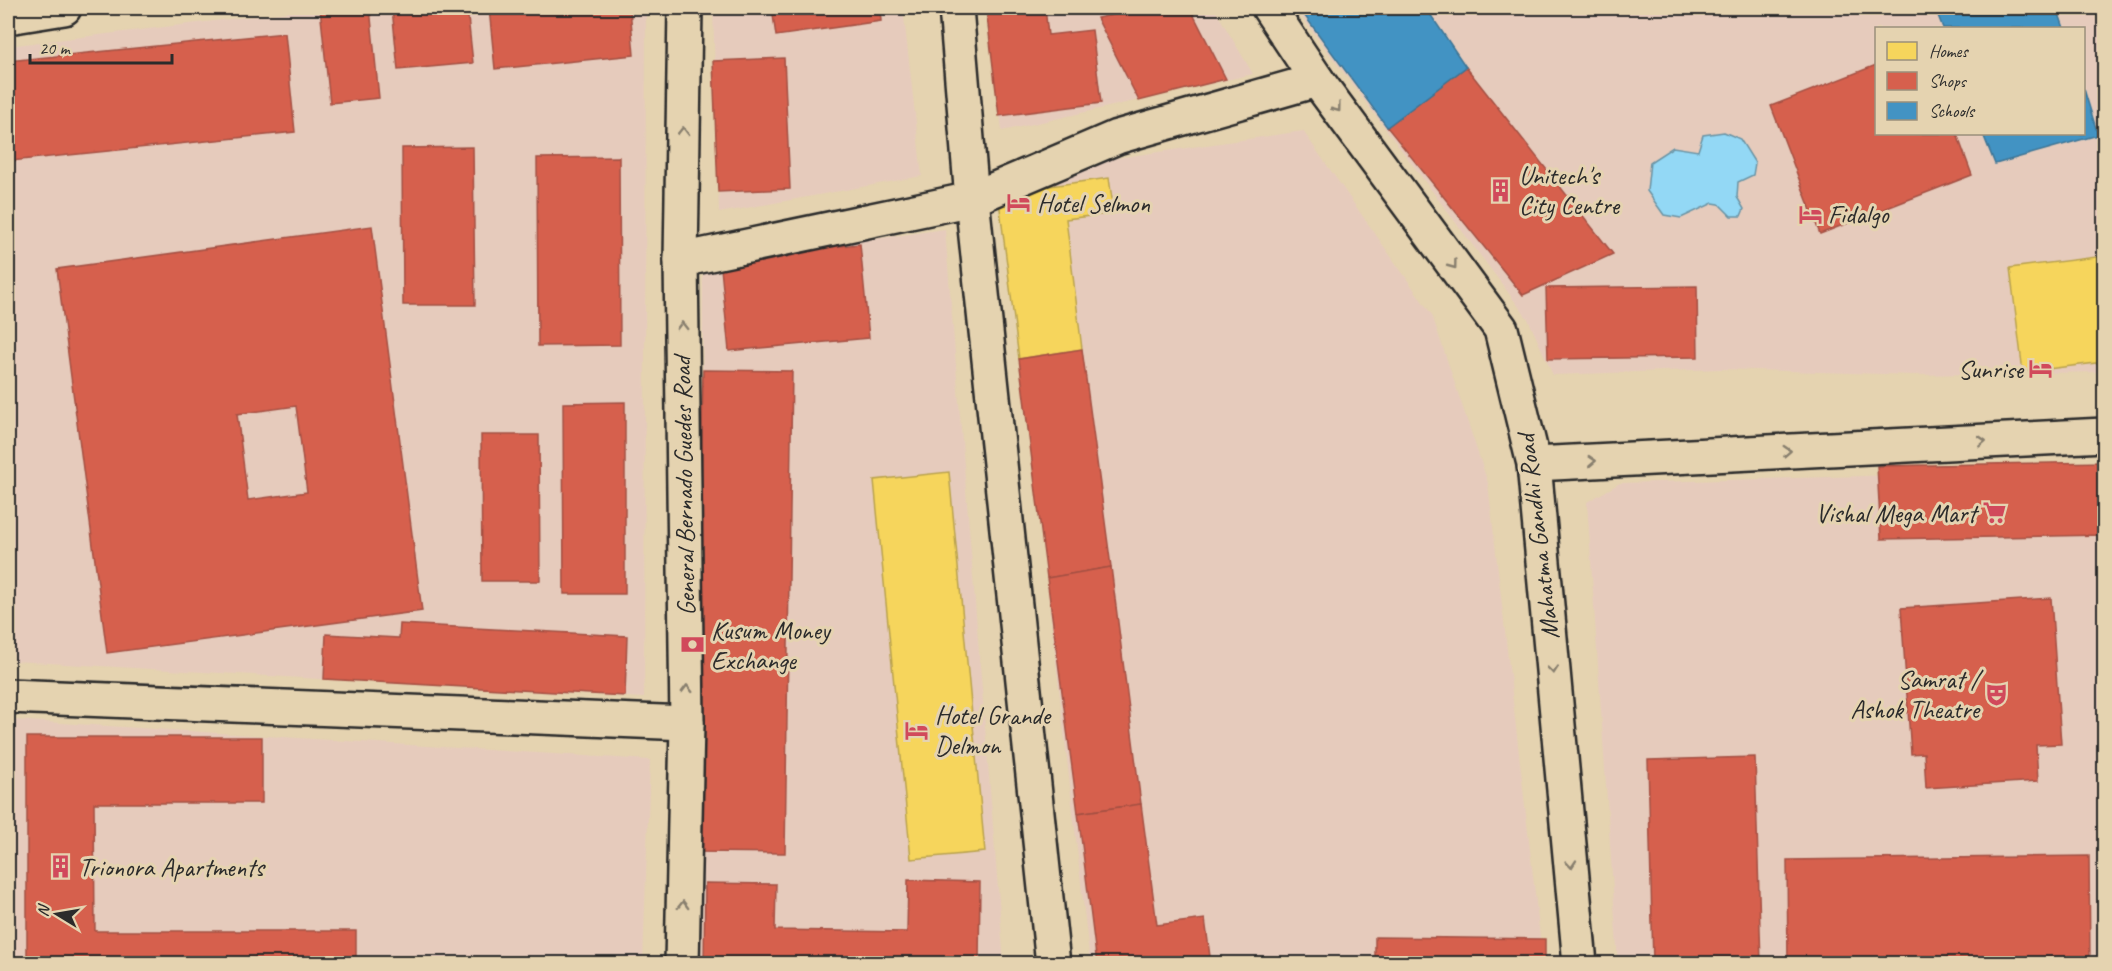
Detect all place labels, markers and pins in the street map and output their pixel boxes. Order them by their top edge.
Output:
place label: Unitech's City Centre [1519,159,1621,222]
building icon: Unitech's City Centre [1488,177,1514,203]
place label: Hotel Selmon [1037,187,1150,220]
hotel icon: Hotel Selmon [1006,190,1032,216]
place label: Fidalgo [1828,198,1890,231]
hotel icon: Fidalgo [1797,201,1823,227]
place label: Sunrise [1958,353,2025,386]
hotel icon: Sunrise [2028,356,2054,382]
place label: Vishal Mega Mart [1815,497,1979,530]
supermarket icon: Vishal Mega Mart [1981,500,2007,526]
place label: Kusum Money Exchange [711,614,832,677]
bank icon: Kusum Money Exchange [680,632,706,658]
place label: Samrat / Ashok Theatre [1851,663,1984,726]
theatre icon: Samrat / Ashok Theatre [1984,681,2010,707]
place label: Hotel Grande Delmon [935,699,1052,762]
hotel icon: Hotel Grande Delmon [904,717,930,743]
place label: Trionora Apartments [79,851,266,884]
building icon: Trionora Apartments [48,854,74,880]

